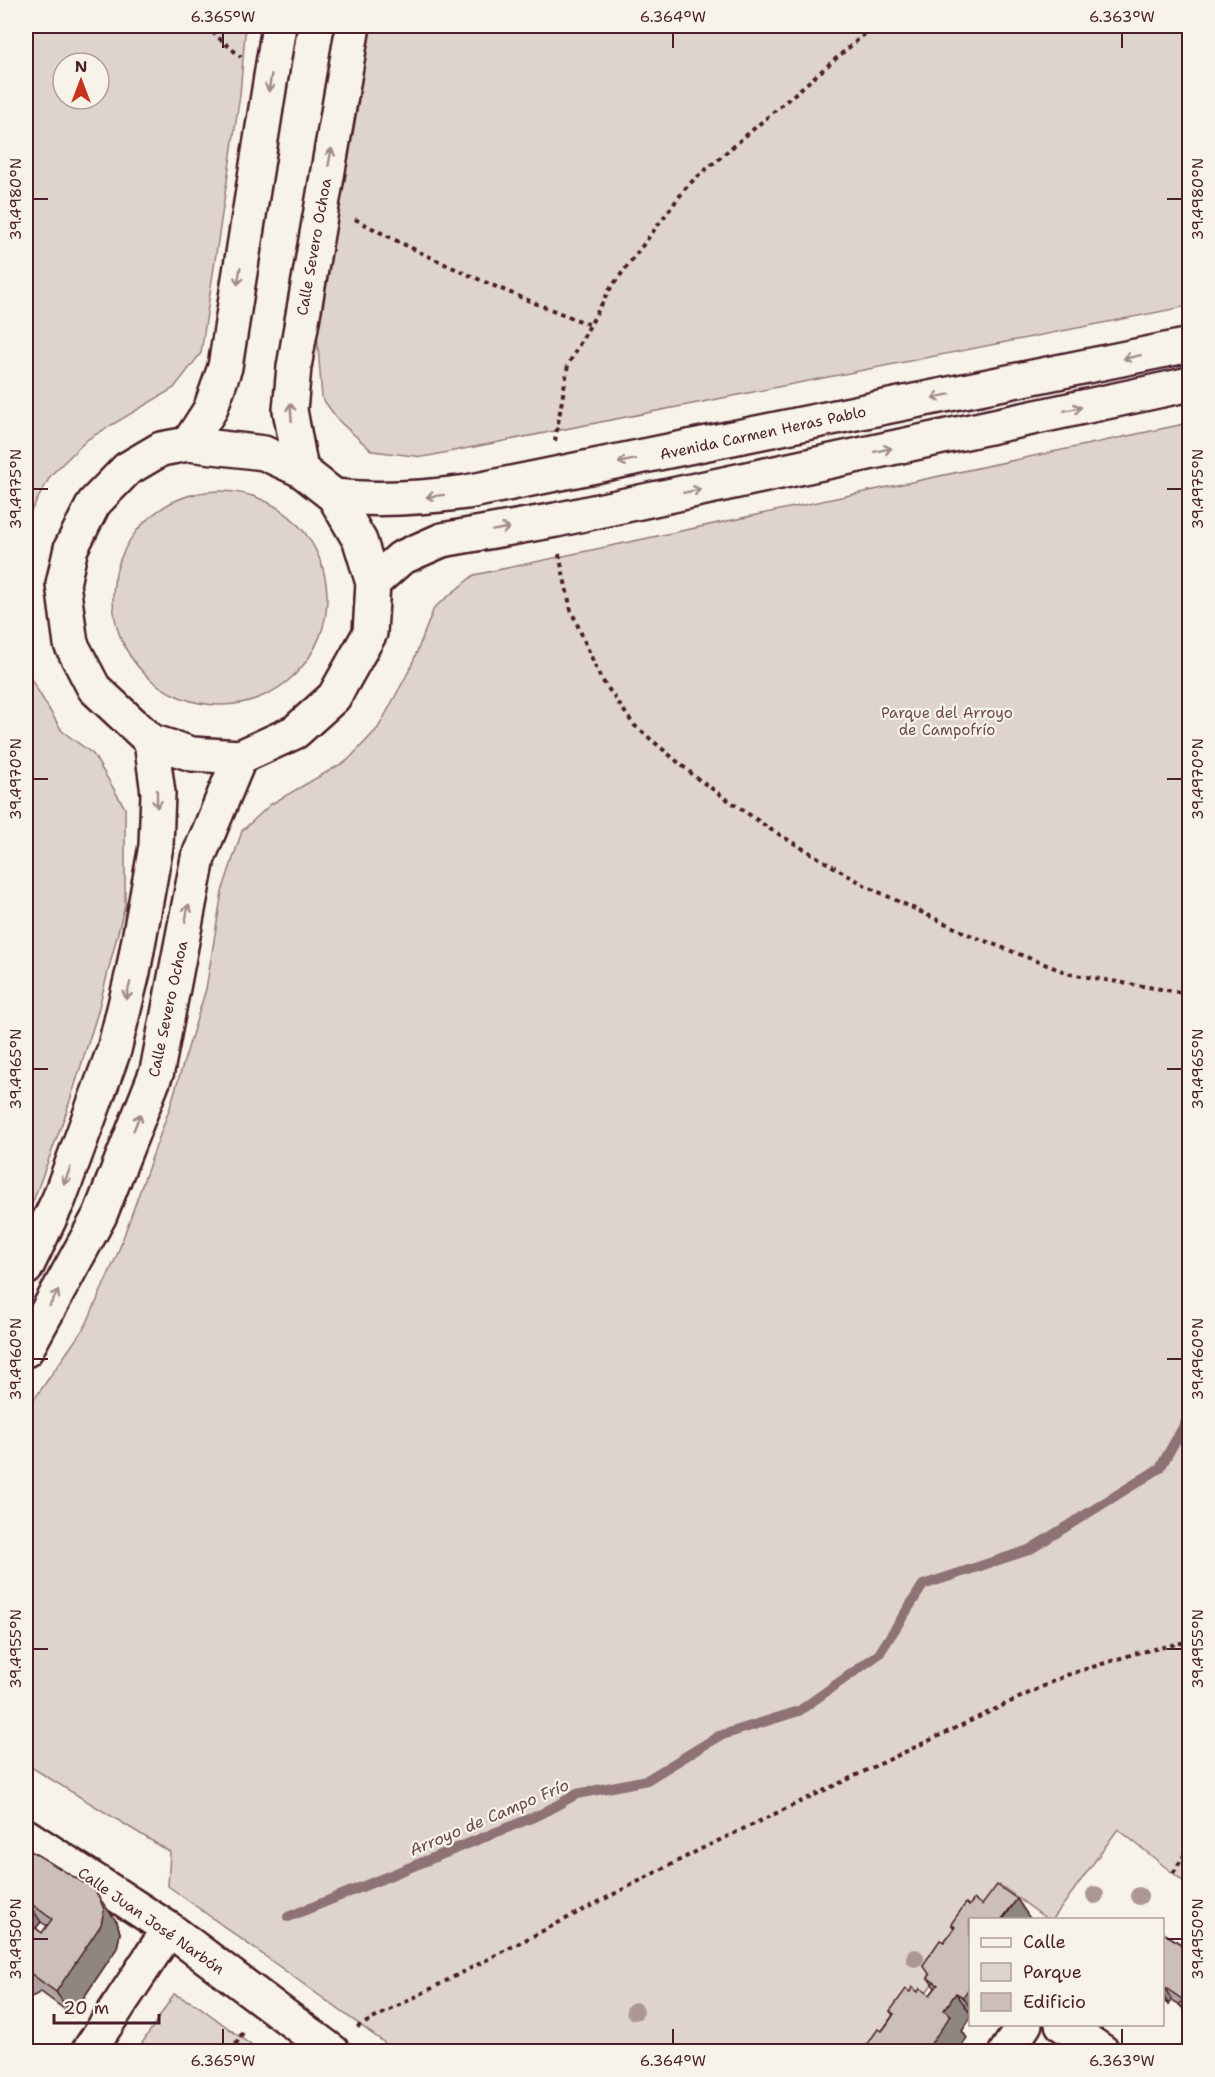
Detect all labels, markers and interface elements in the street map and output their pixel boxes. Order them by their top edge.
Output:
text: 6.365°W [191,7,255,27]
text: 6.364°W [640,7,706,27]
text: 6.363°W [1089,7,1155,27]
north arrow [51,51,111,111]
text: N [75,56,87,77]
one-way arrow [264,73,275,93]
one-way arrow [325,148,336,168]
text: 39.4980°N [6,158,26,240]
text: 39.4980°N [1188,158,1208,240]
street label: Calle Severo Ochoa [292,176,336,317]
one-way arrow [234,266,245,285]
one-way arrow [1123,351,1142,363]
one-way arrow [932,391,952,402]
street label: Avenida Carmen Heras Pablo [658,401,868,465]
one-way arrow [1064,402,1083,414]
one-way arrow [286,403,297,422]
one-way arrow [873,443,892,455]
text: 39.4975°N [6,449,26,529]
text: 39.4975°N [1188,449,1208,529]
one-way arrow [618,456,637,467]
one-way arrow [682,484,701,496]
one-way arrow [426,491,446,502]
one-way arrow [491,524,510,535]
park label: Parque del Arroyo de Campofrío [881,703,1013,740]
text: 39.4970°N [6,738,26,820]
text: 39.4970°N [1188,738,1208,820]
one-way arrow [151,789,163,809]
one-way arrow [182,904,193,923]
street label: Calle Severo Ochoa [144,938,192,1079]
one-way arrow [122,981,133,1000]
text: 39.4965°N [6,1029,26,1109]
text: 39.4965°N [1188,1029,1208,1109]
one-way arrow [132,1114,143,1132]
one-way arrow [61,1166,72,1185]
one-way arrow [49,1290,60,1308]
text: 39.4960°N [6,1318,26,1400]
text: 39.4960°N [1188,1318,1208,1400]
text: 39.4955°N [6,1609,26,1689]
text: 39.4955°N [1188,1609,1208,1689]
water label: Arroyo de Campo Frío [406,1774,572,1861]
street label: Calle Juan José Narbón [74,1863,228,1979]
text: 39.4950°N [6,1898,26,1980]
text: 39.4950°N [1188,1898,1208,1980]
legend [969,1918,1164,2026]
text: Calle [1023,1930,1066,1954]
text: Parque [1023,1960,1082,1984]
scale bar [54,1987,159,2025]
text: Edificio [1023,1990,1086,2014]
text: 20 m [63,1996,109,2020]
text: 6.365°W [191,2051,255,2071]
text: 6.364°W [640,2051,706,2071]
text: 6.363°W [1089,2051,1155,2071]

